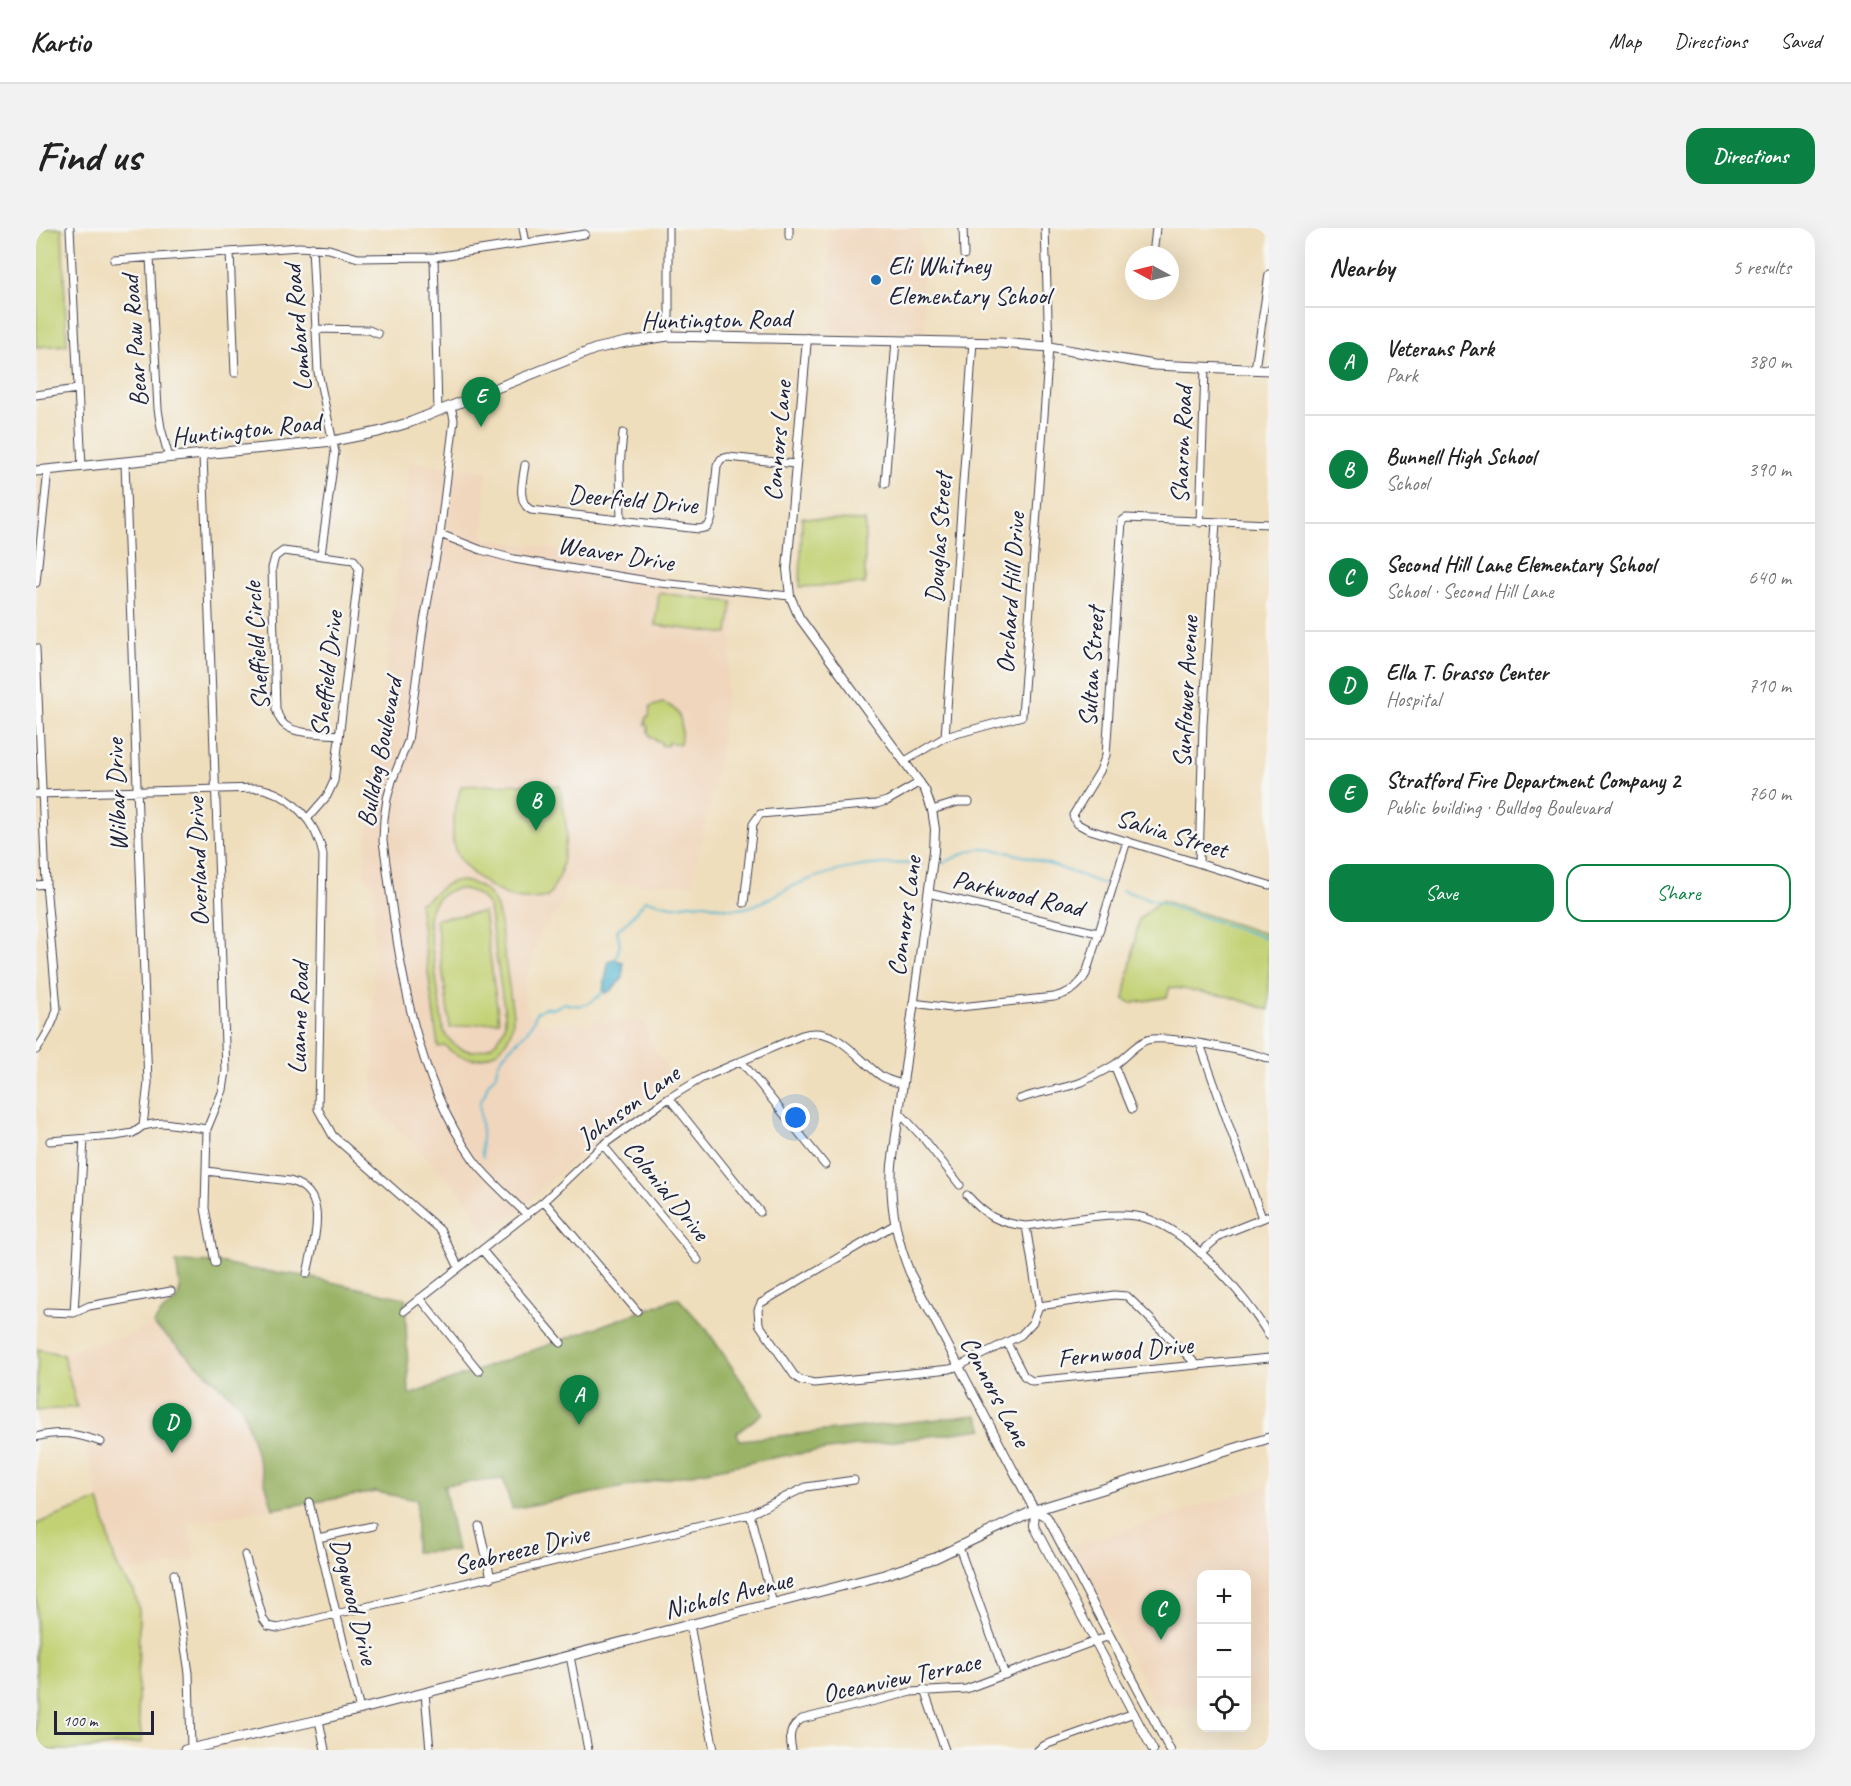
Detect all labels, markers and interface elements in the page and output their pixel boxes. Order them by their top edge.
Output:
text: Kartio [30,24,91,59]
text: Map [1609,28,1641,54]
text: Directions [1674,28,1747,54]
text: Saved [1780,28,1821,54]
button: Directions [1686,128,1815,184]
text: Find us [36,130,141,183]
north arrow [1125,246,1179,300]
place label: Eli Whitney Elementary School [888,249,1055,312]
text: Nearby [1329,251,1394,284]
text: 5 results [1732,255,1791,280]
street label: Lombard Road [275,260,319,393]
street label: Bear Paw Road [113,270,156,408]
marker: Eli Whitney Elementary School [869,273,883,287]
street label: Huntington Road [641,302,795,337]
text: Veterans Park [1386,335,1494,363]
text: A [1343,349,1354,374]
text: 380 m [1748,349,1791,374]
text: Park [1386,363,1418,388]
street label: Connors Lane [756,377,799,502]
pin: E [462,378,500,427]
street label: Sharon Road [1163,382,1200,504]
street label: Huntington Road [170,405,326,454]
text: Bunnell High School [1386,443,1536,471]
text: B [1343,457,1354,482]
text: 390 m [1748,457,1791,482]
street label: Douglas Street [917,469,960,604]
text: School [1386,471,1429,496]
street label: Deerfield Drive [567,477,700,522]
street label: Orchard Hill Drive [988,509,1033,675]
street label: Weaver Drive [555,528,678,579]
text: Second Hill Lane Elementary School [1386,551,1656,579]
text: C [1344,565,1353,590]
text: 640 m [1748,565,1791,590]
street label: Sheffield Circle [235,578,277,711]
text: School · Second Hill Lane [1386,579,1553,604]
street label: Sultan Street [1071,603,1112,728]
street label: Sheffield Drive [302,607,351,739]
street label: Sunflower Avenue [1165,614,1206,769]
text: Ella T. Grasso Center [1386,659,1548,687]
street label: Bulldog Boulevard [349,671,411,829]
text: D [1343,673,1354,698]
text: 710 m [1748,673,1791,698]
text: Hospital [1386,687,1441,712]
street label: Wilbar Drive [98,736,135,852]
text: Stratford Fire Department Company 2 [1386,767,1680,795]
text: E [1343,781,1354,806]
text: 760 m [1748,781,1791,806]
pin: B [516,782,556,831]
street label: Overland Drive [179,794,216,927]
text: Public building · Bulldog Boulevard [1386,795,1611,820]
street label: Salvia Street [1112,801,1234,867]
street label: Connors Lane [880,852,930,978]
street label: Parkwood Road [949,862,1090,925]
button: Save [1329,864,1554,922]
button: Share [1566,864,1791,922]
street label: Luanne Road [280,958,317,1074]
street label: Johnson Lane [569,1056,688,1155]
your location [781,1103,810,1132]
street label: Colonial Drive [616,1133,718,1249]
street label: Fernwood Drive [1056,1328,1196,1375]
street label: Connors Lane [953,1330,1040,1454]
pin: A [560,1376,598,1425]
pin: D [152,1404,192,1453]
street label: Seabreeze Drive [450,1516,595,1582]
street label: Dogwood Drive [323,1535,386,1669]
street label: Nichols Avenue [661,1562,797,1626]
map controls [1197,1570,1251,1732]
button: + [1197,1570,1251,1624]
pin: C [1142,1590,1180,1640]
button: − [1197,1624,1251,1678]
street label: Oceanview Terrace [819,1644,985,1710]
button: locate [1197,1678,1251,1732]
scale bar [54,1708,154,1736]
text: 100 m [63,1711,97,1731]

